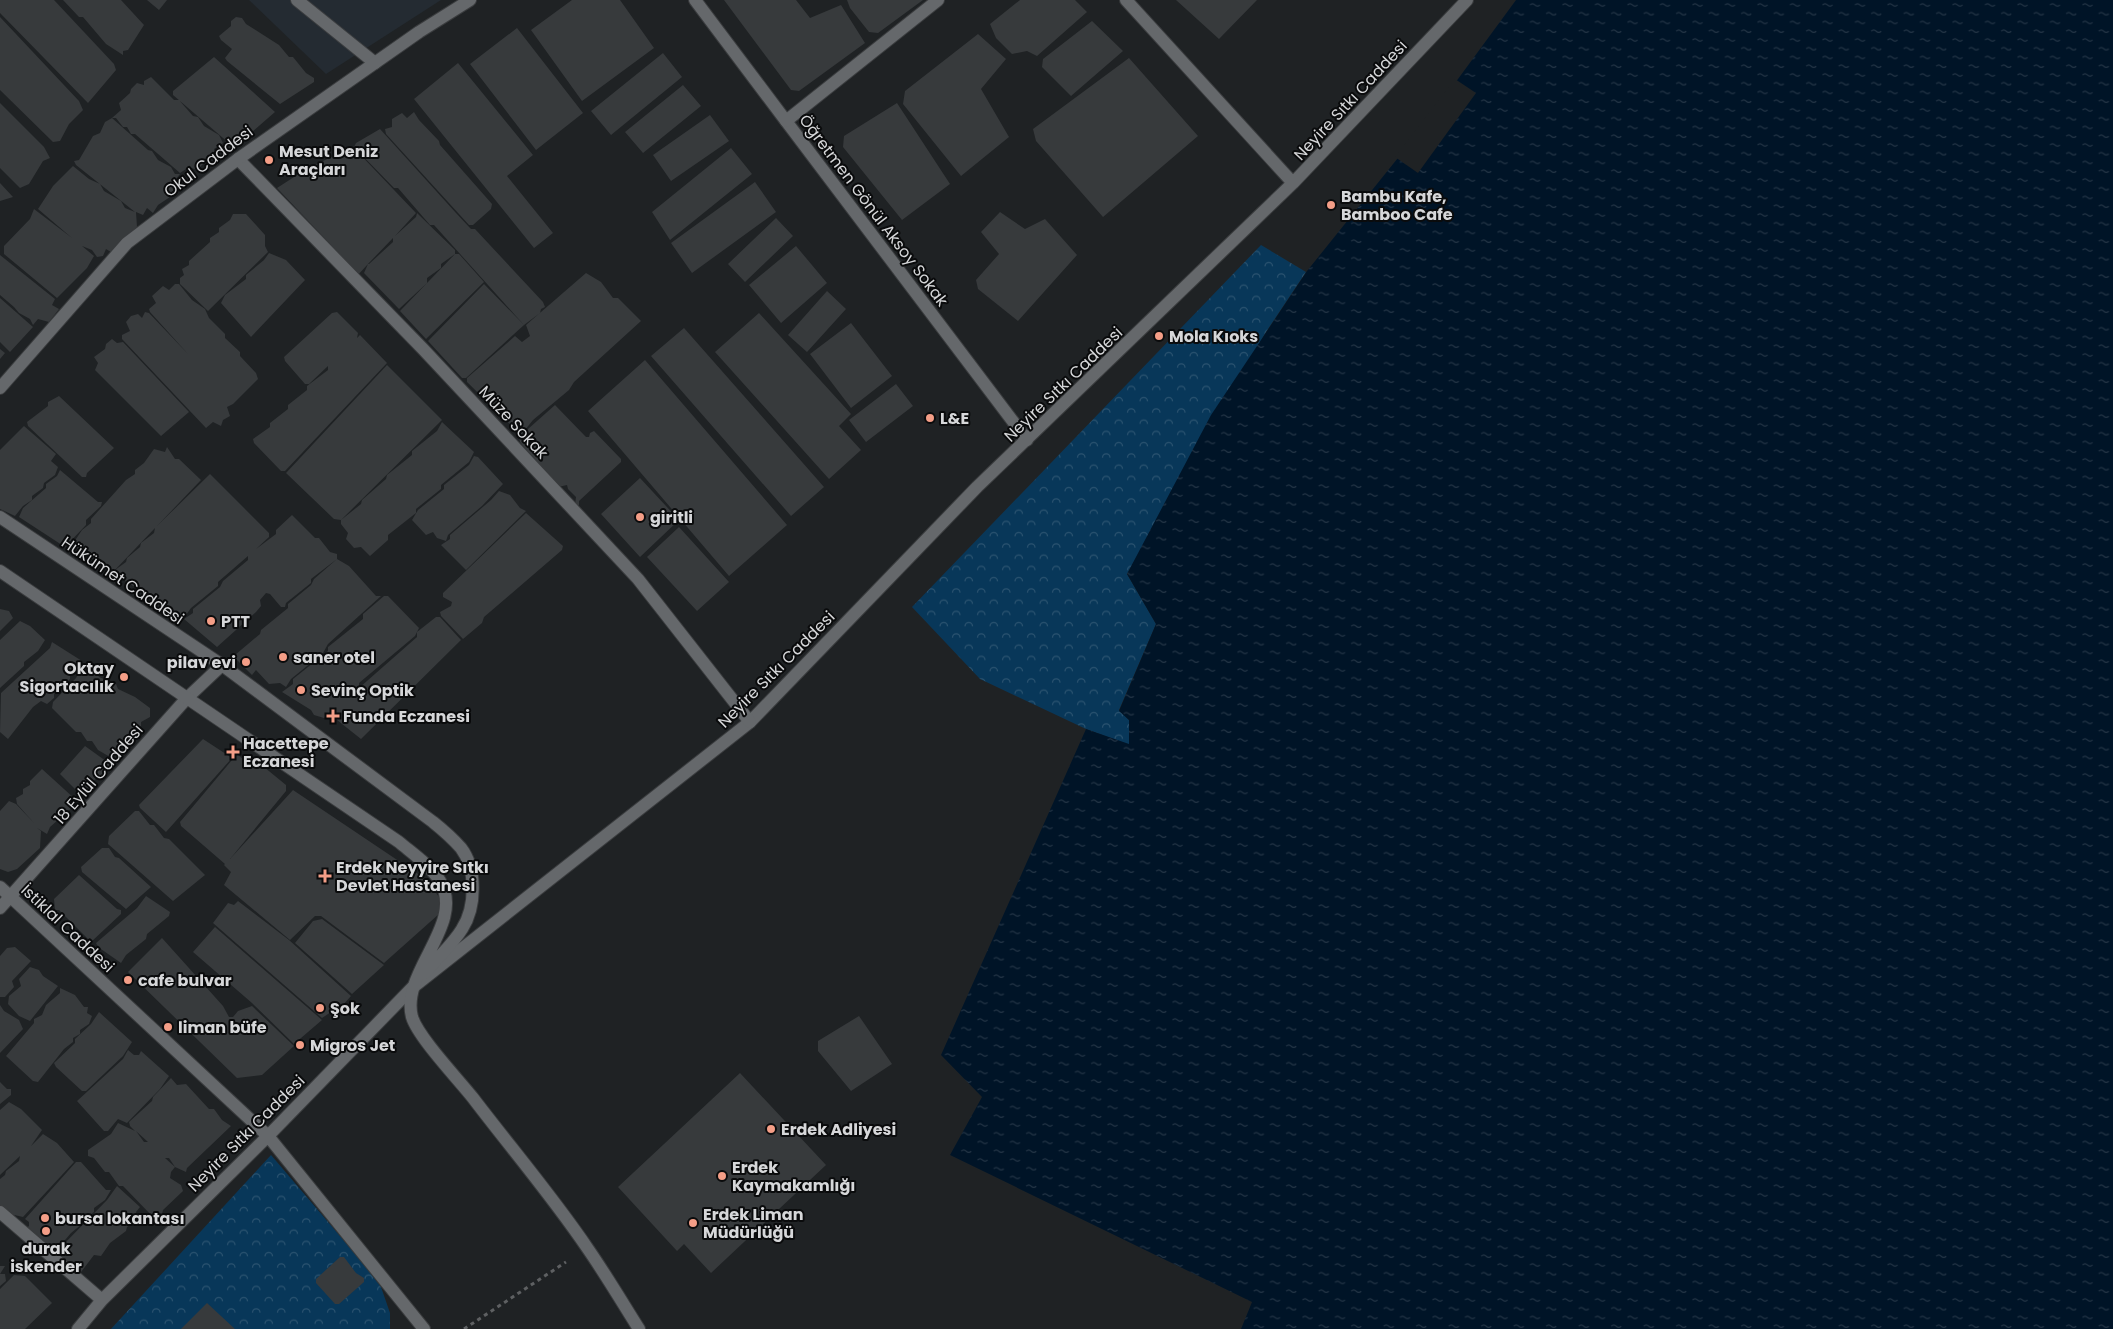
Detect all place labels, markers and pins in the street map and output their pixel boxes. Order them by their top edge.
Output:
place label: Mesut Deniz Araçları [279,140,378,181]
marker: Mesut Deniz Araçları [263,154,275,166]
place label: Bambu Kafe, Bamboo Cafe [1341,185,1453,226]
marker: Bambu Kafe, Bamboo Cafe [1325,199,1337,211]
place label: Mola Kıoks [1169,325,1258,348]
marker: Mola Kıoks [1153,330,1165,342]
place label: L&E [940,407,969,430]
marker: L&E [924,412,936,424]
place label: giritli [650,506,693,529]
marker: giritli [634,511,646,523]
place label: PTT [221,610,250,633]
marker: PTT [205,615,217,627]
place label: saner otel [293,646,375,669]
place label: pilav evi [167,651,236,674]
marker: saner otel [277,651,289,663]
marker: pilav evi [240,656,252,668]
place label: Oktay Sigortacılık [20,657,115,698]
marker: Oktay Sigortacılık [118,671,130,683]
place label: Sevinç Optik [311,679,414,702]
marker: Sevinç Optik [295,684,307,696]
place label: Funda Eczanesi [343,705,470,728]
marker: Funda Eczanesi [327,710,339,722]
place label: Hacettepe Eczanesi [243,732,329,773]
marker: Hacettepe Eczanesi [227,746,239,758]
place label: Erdek Neyyire Sıtkı Devlet Hastanesi [336,856,489,897]
marker: Erdek Neyyire Sıtkı Devlet Hastanesi [318,869,332,883]
place label: cafe bulvar [138,969,232,992]
marker: cafe bulvar [122,974,134,986]
place label: Şok [330,997,360,1020]
marker: Şok [314,1002,326,1014]
place label: liman büfe [178,1016,267,1039]
marker: liman büfe [162,1021,174,1033]
place label: Migros Jet [310,1034,395,1057]
marker: Migros Jet [294,1039,306,1051]
place label: Erdek Adliyesi [781,1118,896,1141]
marker: Erdek Adliyesi [765,1123,777,1135]
place label: Erdek Kaymakamlığı [732,1156,856,1197]
marker: Erdek Kaymakamlığı [716,1170,728,1182]
place label: Erdek Liman Müdürlüğü [703,1203,803,1244]
place label: bursa lokantası [55,1207,185,1230]
marker: bursa lokantası [39,1212,51,1224]
marker: Erdek Liman Müdürlüğü [687,1217,699,1229]
marker: durak iskender [40,1225,52,1237]
place label: durak iskender [10,1237,82,1278]

